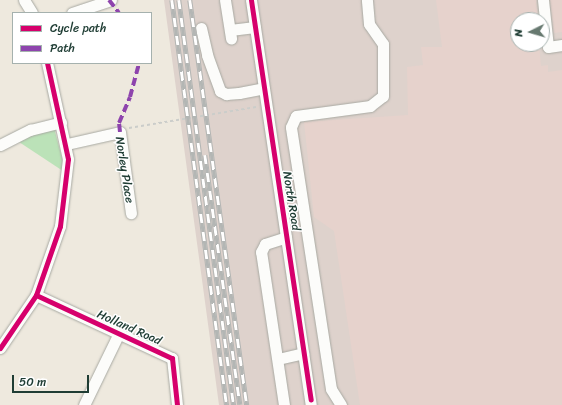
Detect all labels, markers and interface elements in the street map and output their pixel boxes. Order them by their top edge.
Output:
legend [12,12,152,64]
north arrow [510,12,550,52]
text: Cycle path [50,17,106,39]
text: N [509,28,528,38]
text: Path [50,37,75,59]
street label: Norley Place [112,136,136,204]
street label: North Road [279,170,303,232]
street label: Holland Road [94,307,164,349]
scale bar [14,367,91,393]
text: 50 m [19,371,46,393]

